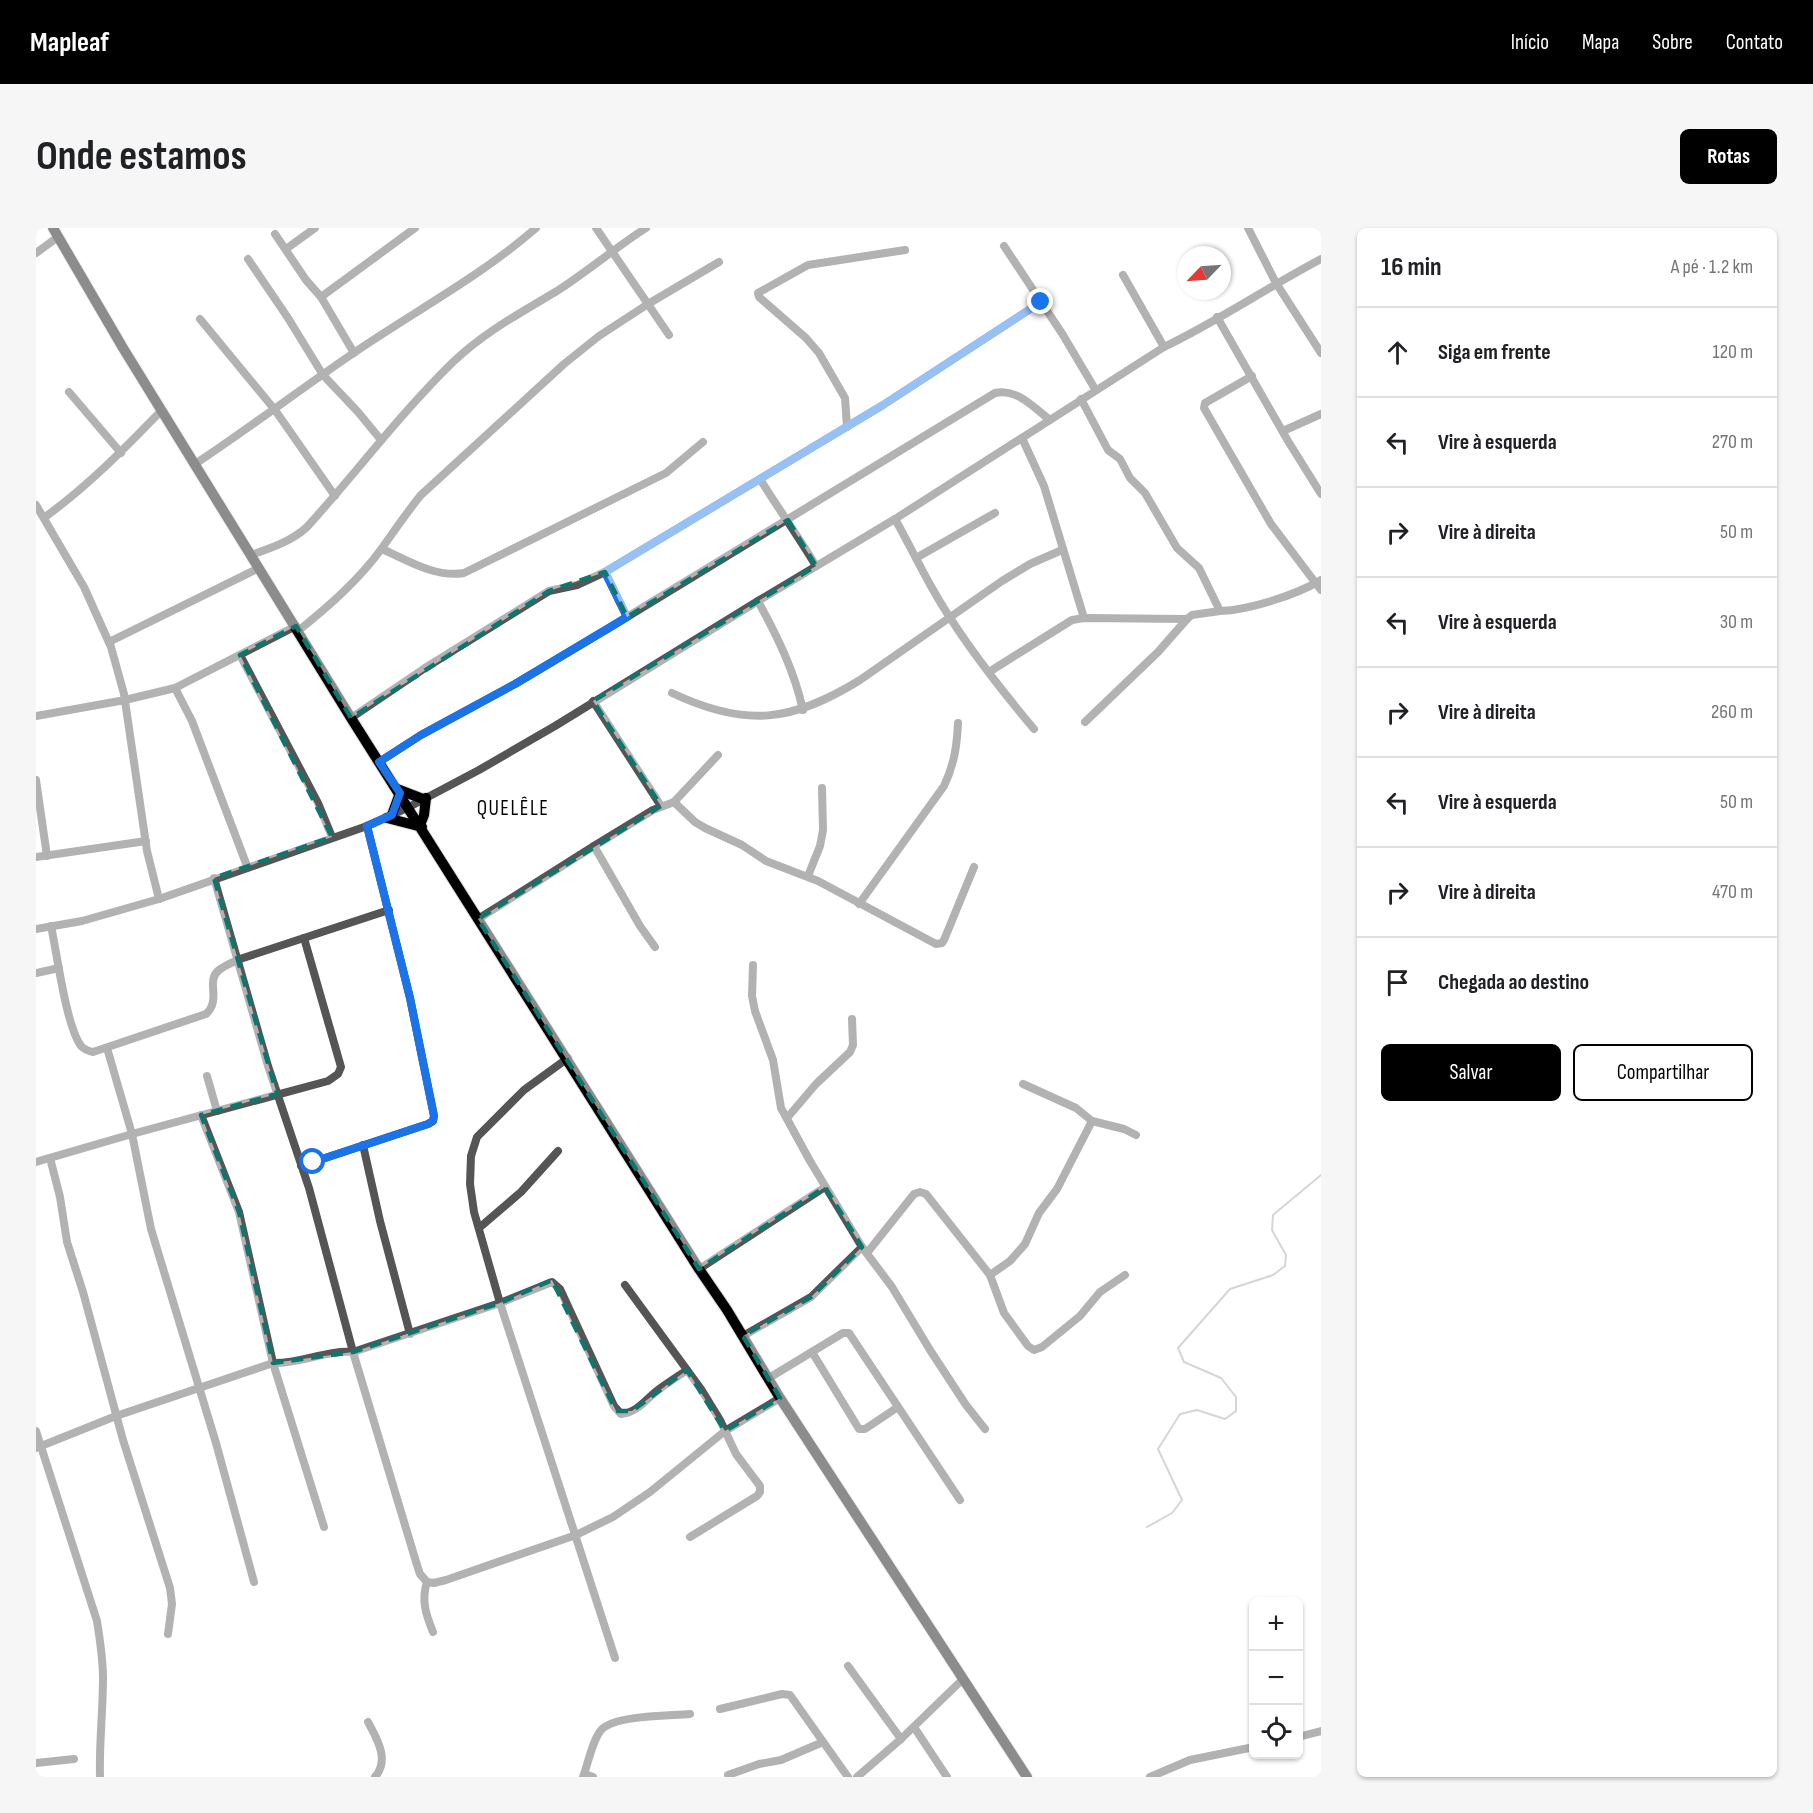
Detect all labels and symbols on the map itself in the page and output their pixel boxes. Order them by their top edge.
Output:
north arrow [1177,246,1231,300]
route end [1027,288,1053,314]
district label: QUELÊLE [477,796,549,821]
route start [299,1148,325,1174]

